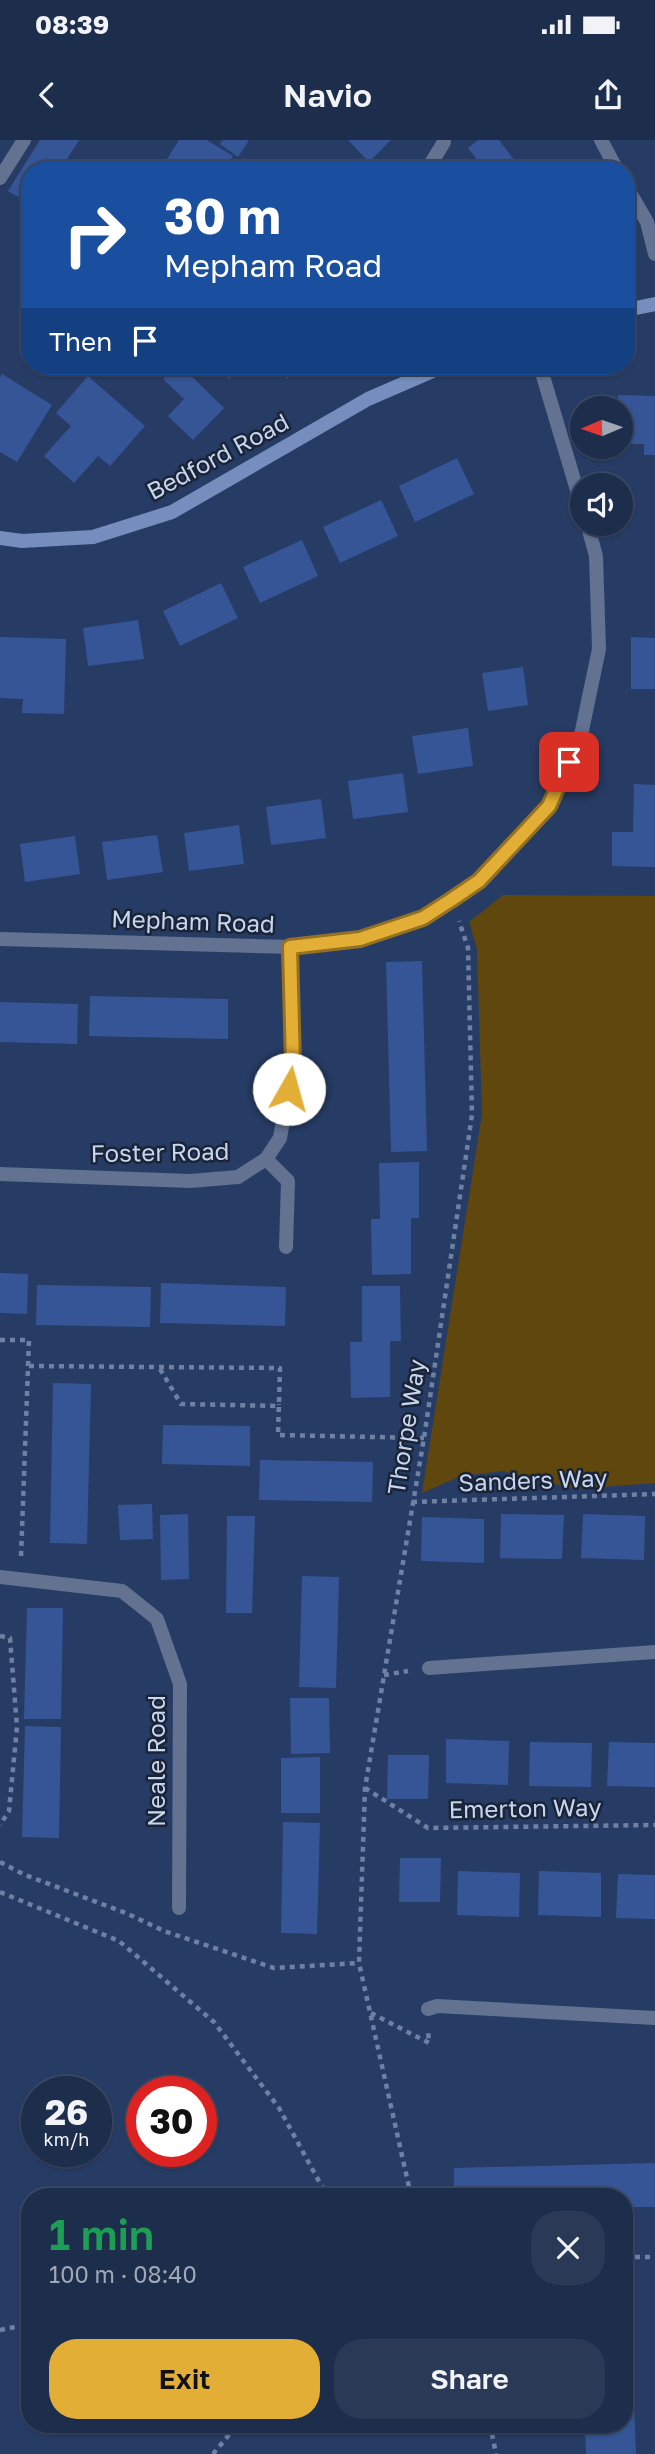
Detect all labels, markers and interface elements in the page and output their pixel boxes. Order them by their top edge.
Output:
text: 08:39 [35,9,109,40]
icon: back [28,76,66,114]
text: Navio [283,76,372,114]
icon: share [589,76,627,114]
text: 30 m [164,186,281,245]
icon: right [49,189,140,280]
text: Mepham Road [164,246,382,284]
icon: arrive [126,322,164,360]
text: Then [49,326,112,357]
north arrow [570,396,634,458]
map controls [570,396,633,536]
street label: Bedford Road [141,406,293,505]
button: sound [570,473,633,536]
pin [539,732,599,792]
icon: arrive [550,743,588,781]
street label: Mepham Road [111,903,275,938]
position arrow [252,1052,326,1126]
street label: Foster Road [90,1136,230,1167]
street label: Thorpe Way [381,1357,431,1497]
street label: Sanders Way [458,1462,608,1497]
street label: Neale Road [141,1695,170,1827]
street label: Emerton Way [448,1792,602,1823]
speed limit sign: 30 [126,2076,217,2167]
text: 26 [45,2091,88,2133]
text: km/h [44,2128,89,2150]
text: 1 min [49,2209,154,2259]
button: close [531,2211,605,2285]
text: 100 m · 08:40 [49,2260,197,2288]
button: Exit [49,2339,320,2419]
button: Share [334,2339,605,2419]

